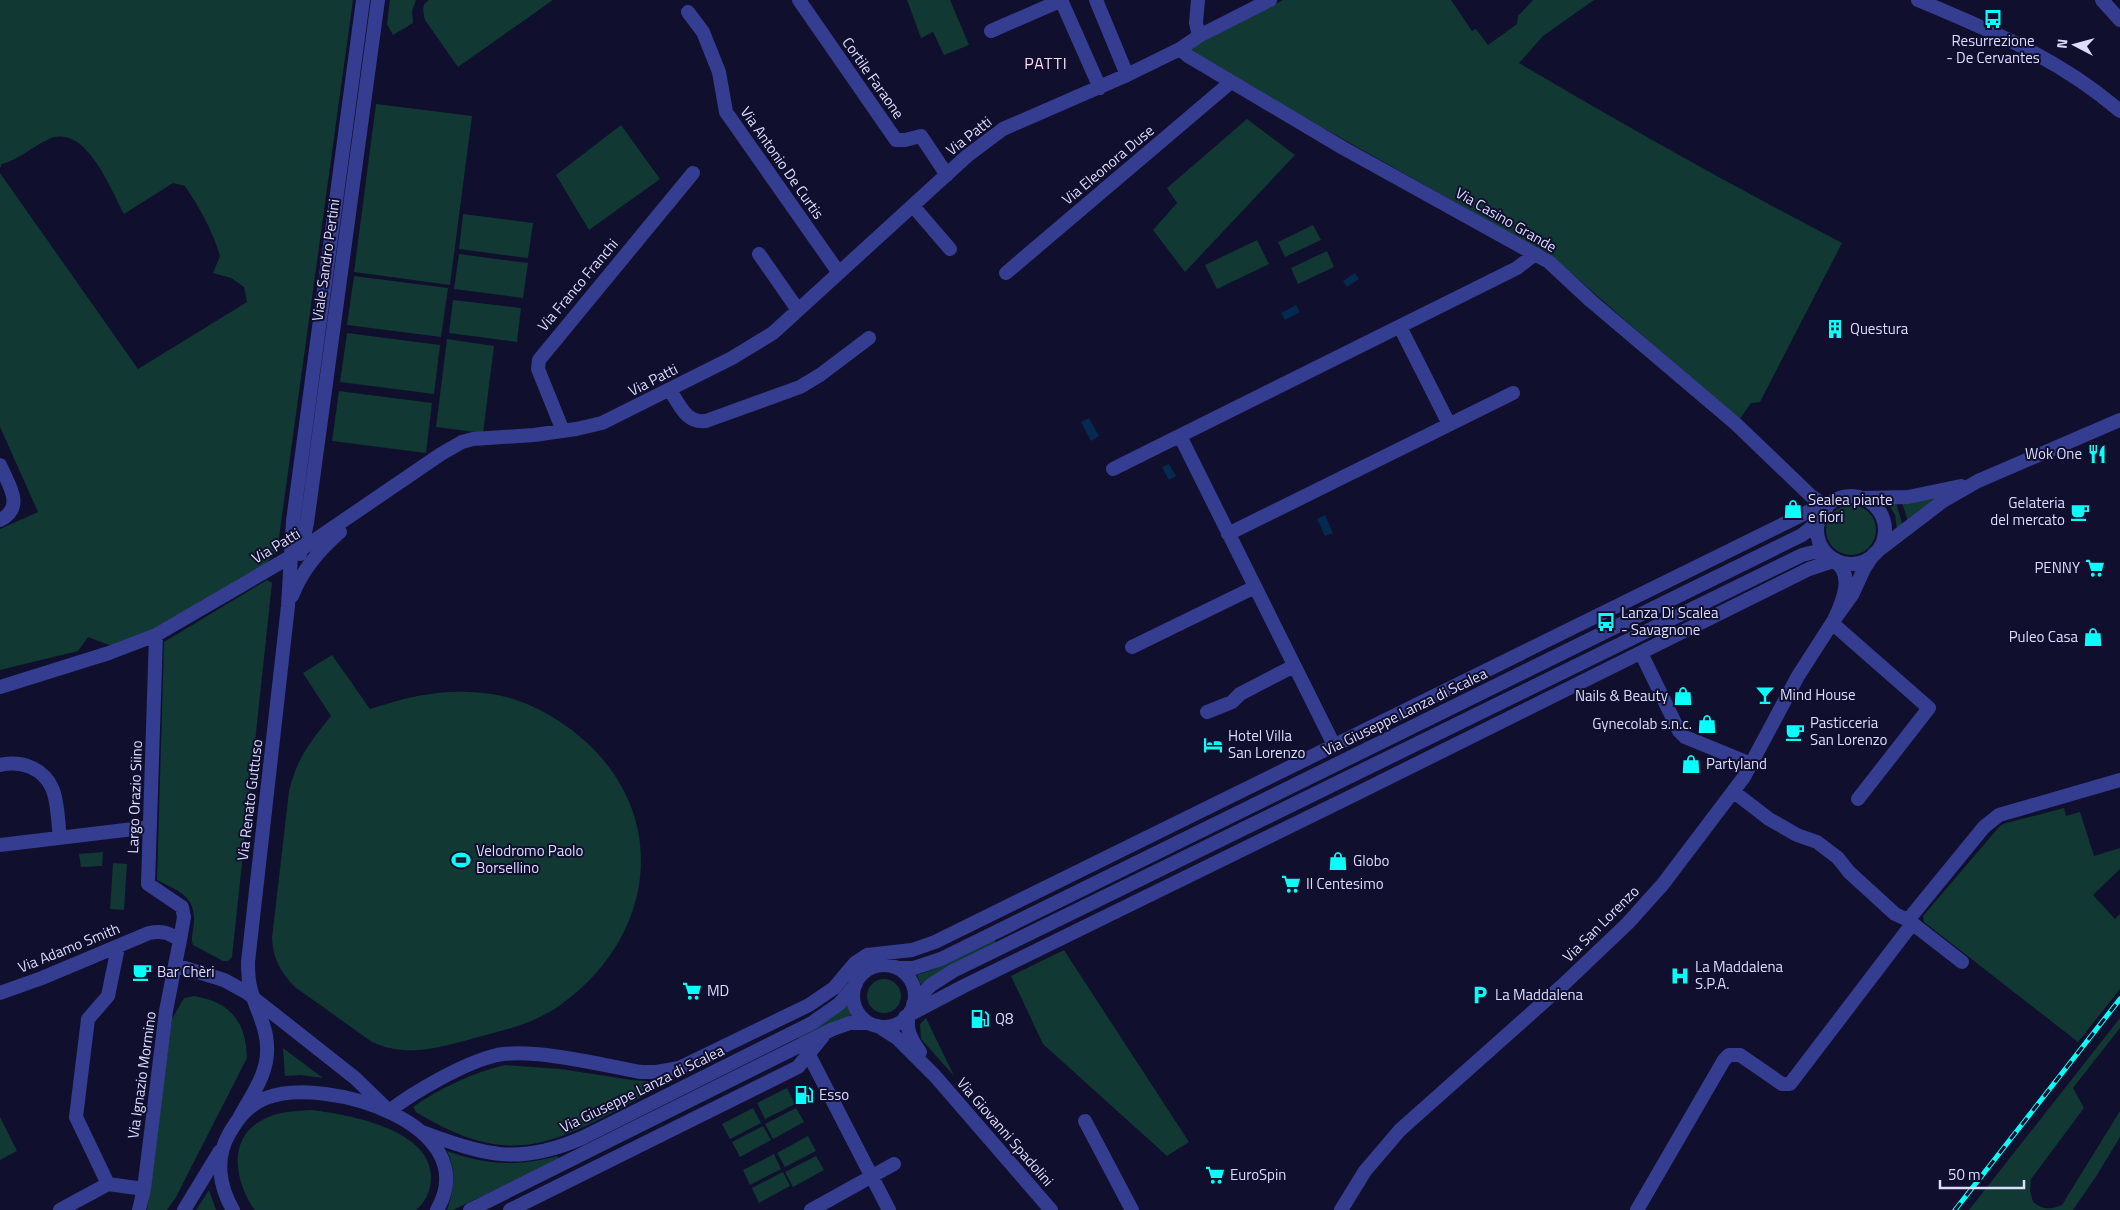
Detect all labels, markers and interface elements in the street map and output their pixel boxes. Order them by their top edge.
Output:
bus stop icon: Resurrezione - De Cervantes [1982,8,2004,30]
north arrow [2050,20,2100,70]
place label: Resurrezione - De Cervantes [1946,29,2040,69]
street label: Cortile Faraone [837,32,910,123]
text: N [2051,38,2073,50]
district label: PATTI [1024,51,1068,75]
street label: Via Antonio De Curtis [735,102,830,224]
street label: Via Patti [941,110,997,161]
street label: Via Eleonora Duse [1057,119,1159,210]
street label: Via Casino Grande [1451,181,1561,258]
street label: Viale Sandro Pertini [306,197,345,323]
street label: Via Franco Franchi [532,233,623,336]
place label: Questura [1850,317,1909,340]
building icon: Questura [1824,318,1846,340]
street label: Via Patti [624,357,682,402]
place label: Wok One [2025,442,2082,465]
restaurant icon: Wok One [2086,443,2108,465]
place label: Sealea piante e fiori [1808,488,1893,528]
place label: Gelateria del mercato [1990,491,2065,531]
shop icon: Sealea piante e fiori [1782,498,1804,520]
cafe icon: Gelateria del mercato [2069,501,2091,523]
street label: Via Patti [247,522,304,569]
place label: PENNY [2034,556,2080,579]
supermarket icon: PENNY [2084,557,2106,579]
place label: Lanza Di Scalea - Savagnone [1621,601,1719,641]
bus stop icon: Lanza Di Scalea - Savagnone [1595,611,1617,633]
place label: Puleo Casa [2009,625,2078,648]
shop icon: Puleo Casa [2082,626,2104,648]
street label: Via Giuseppe Lanza di Scalea [1319,662,1491,761]
place label: Mind House [1780,683,1856,706]
place label: Nails & Beauty [1575,684,1668,707]
bar icon: Mind House [1754,684,1776,706]
shop icon: Nails & Beauty [1672,685,1694,707]
place label: Pasticceria San Lorenzo [1810,711,1887,751]
place label: Gynecolab s.n.c. [1592,712,1692,735]
shop icon: Gynecolab s.n.c. [1696,713,1718,735]
cafe icon: Pasticceria San Lorenzo [1784,721,1806,743]
place label: Hotel Villa San Lorenzo [1228,724,1305,764]
hotel icon: Hotel Villa San Lorenzo [1202,734,1224,756]
street label: Via Renato Guttuso [231,738,268,862]
street label: Largo Orazio Siino [121,740,148,854]
place label: Partyland [1706,752,1767,775]
shop icon: Partyland [1680,753,1702,775]
place label: Velodromo Paolo Borsellino [476,839,584,879]
sports icon: Velodromo Paolo Borsellino [450,849,472,871]
place label: Globo [1353,849,1390,872]
shop icon: Globo [1327,850,1349,872]
place label: Il Centesimo [1306,872,1384,895]
supermarket icon: Il Centesimo [1280,873,1302,895]
street label: Via San Lorenzo [1557,880,1644,967]
street label: Via Adamo Smith [14,917,123,978]
place label: La Maddalena S.P.A. [1695,955,1784,995]
place label: Bar Chèri [157,960,215,983]
cafe icon: Bar Chèri [131,961,153,983]
hospital icon: La Maddalena S.P.A. [1669,965,1691,987]
place label: MD [707,979,729,1002]
supermarket icon: MD [681,980,703,1002]
place label: La Maddalena [1495,983,1584,1006]
parking icon: La Maddalena [1469,984,1491,1006]
place label: Q8 [995,1007,1013,1030]
fuel station icon: Q8 [969,1008,991,1030]
street label: Via Ignazio Mormino [121,1010,162,1140]
street label: Via Giuseppe Lanza di Scalea [556,1039,728,1138]
street label: Via Giovanni Spadolini [951,1072,1059,1191]
place label: Esso [819,1083,849,1106]
fuel station icon: Esso [793,1084,815,1106]
scale bar [1940,1158,2024,1190]
place label: EuroSpin [1230,1163,1286,1186]
text: 50 m [1948,1163,1981,1186]
supermarket icon: EuroSpin [1204,1164,1226,1186]

